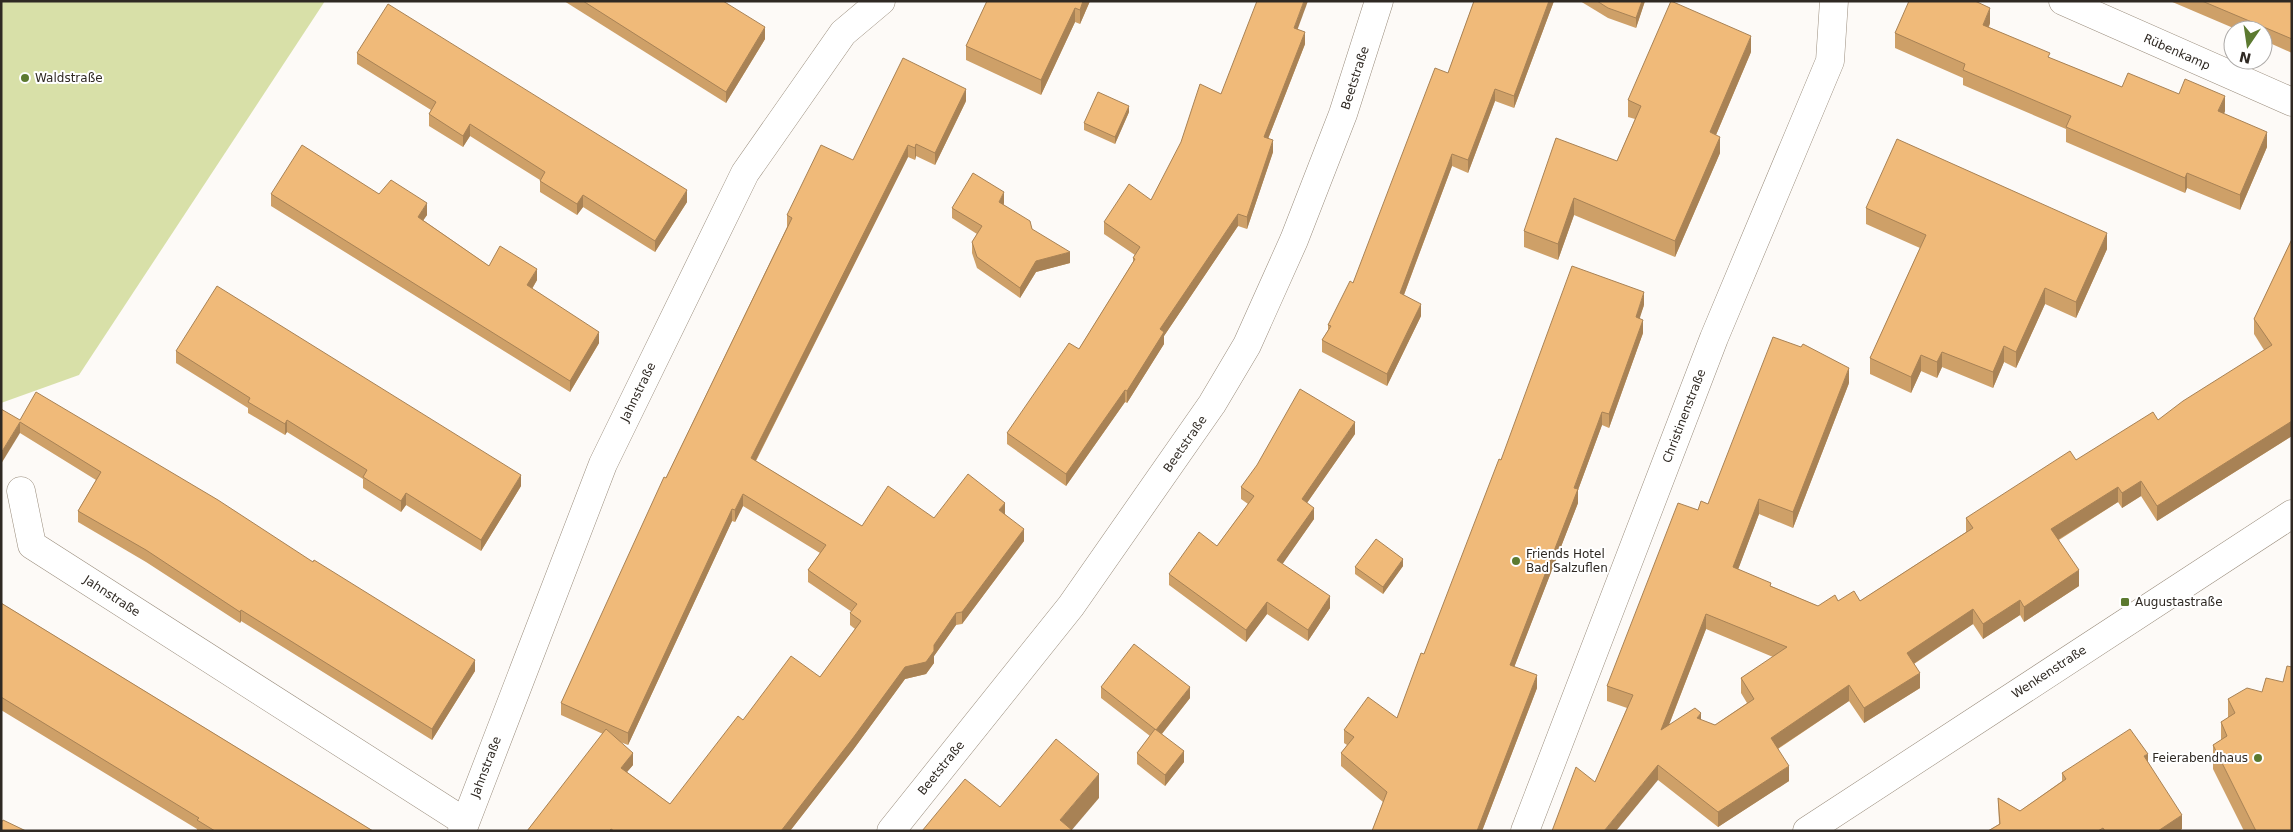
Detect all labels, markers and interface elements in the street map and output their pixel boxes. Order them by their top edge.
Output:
north arrow [2223,20,2273,70]
street label: Rübenkamp [2142,31,2212,73]
street label: Beetstraße [1338,45,1372,111]
text: N [2238,49,2253,67]
place label: Waldstraße [35,71,103,85]
marker: Waldstraße [19,72,31,84]
street label: Jahnstraße [617,360,658,425]
street label: Christinenstraße [1660,367,1708,465]
street label: Beetstraße [1160,413,1210,475]
place label: Friends Hotel Bad Salzuflen [1526,547,1608,575]
marker: Friends Hotel Bad Salzuflen [1510,555,1522,567]
street label: Jahnstraße [80,572,143,619]
place label: Augustastraße [2135,595,2223,609]
marker: Augustastraße [2119,596,2131,608]
street label: Wenkenstraße [2009,643,2089,701]
street label: Jahnstraße [468,734,504,800]
street label: Beetstraße [915,738,967,798]
place label: Feierabendhaus [2152,751,2248,765]
marker: Feierabendhaus [2252,752,2264,764]

